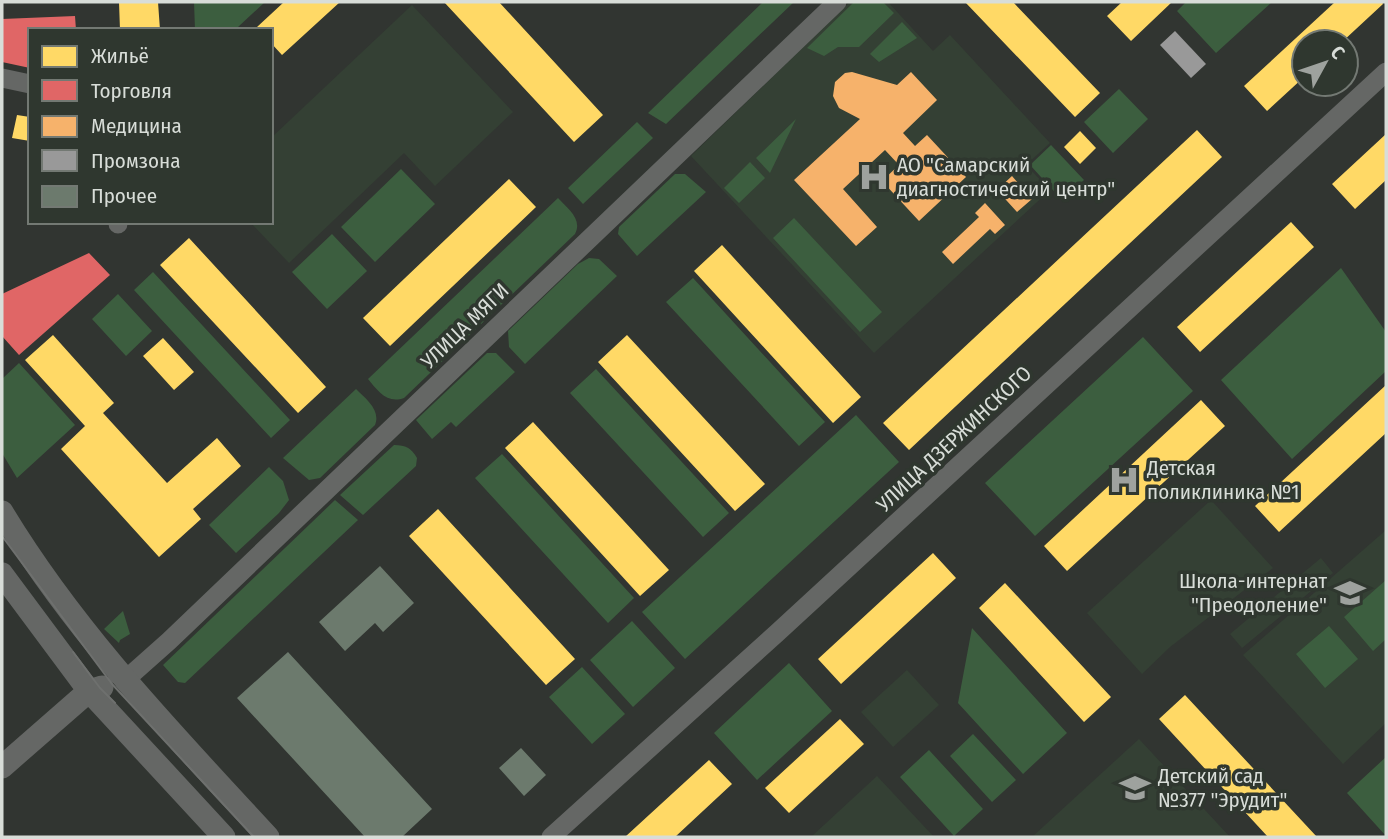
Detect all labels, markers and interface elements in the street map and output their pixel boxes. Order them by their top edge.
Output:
legend [28,28,273,224]
north arrow [1290,28,1360,98]
text: С [1326,41,1350,64]
text: Жильё [91,43,149,69]
text: Торговля [91,78,172,104]
text: Медицина [91,113,182,139]
text: Промзона [91,148,180,174]
place label: АО "Самарский диагностический центр" [897,152,1115,202]
hospital icon: АО "Самарский диагностический центр" [857,160,891,194]
text: Прочее [91,183,157,209]
street label: УЛИЦА МЯГИ [415,278,514,375]
street label: УЛИЦА ДЗЕРЖИНСКОГО [870,360,1037,518]
place label: Детская поликлиника №1 [1146,455,1300,505]
hospital icon: Детская поликлиника №1 [1107,463,1141,497]
place label: Школа-интернат "Преодоление" [1179,568,1327,618]
school or university icon: Школа-интернат "Преодоление" [1333,576,1367,610]
place label: Детский сад №377 "Эрудит" [1157,763,1287,813]
school or university icon: Детский сад №377 "Эрудит" [1118,771,1152,805]

